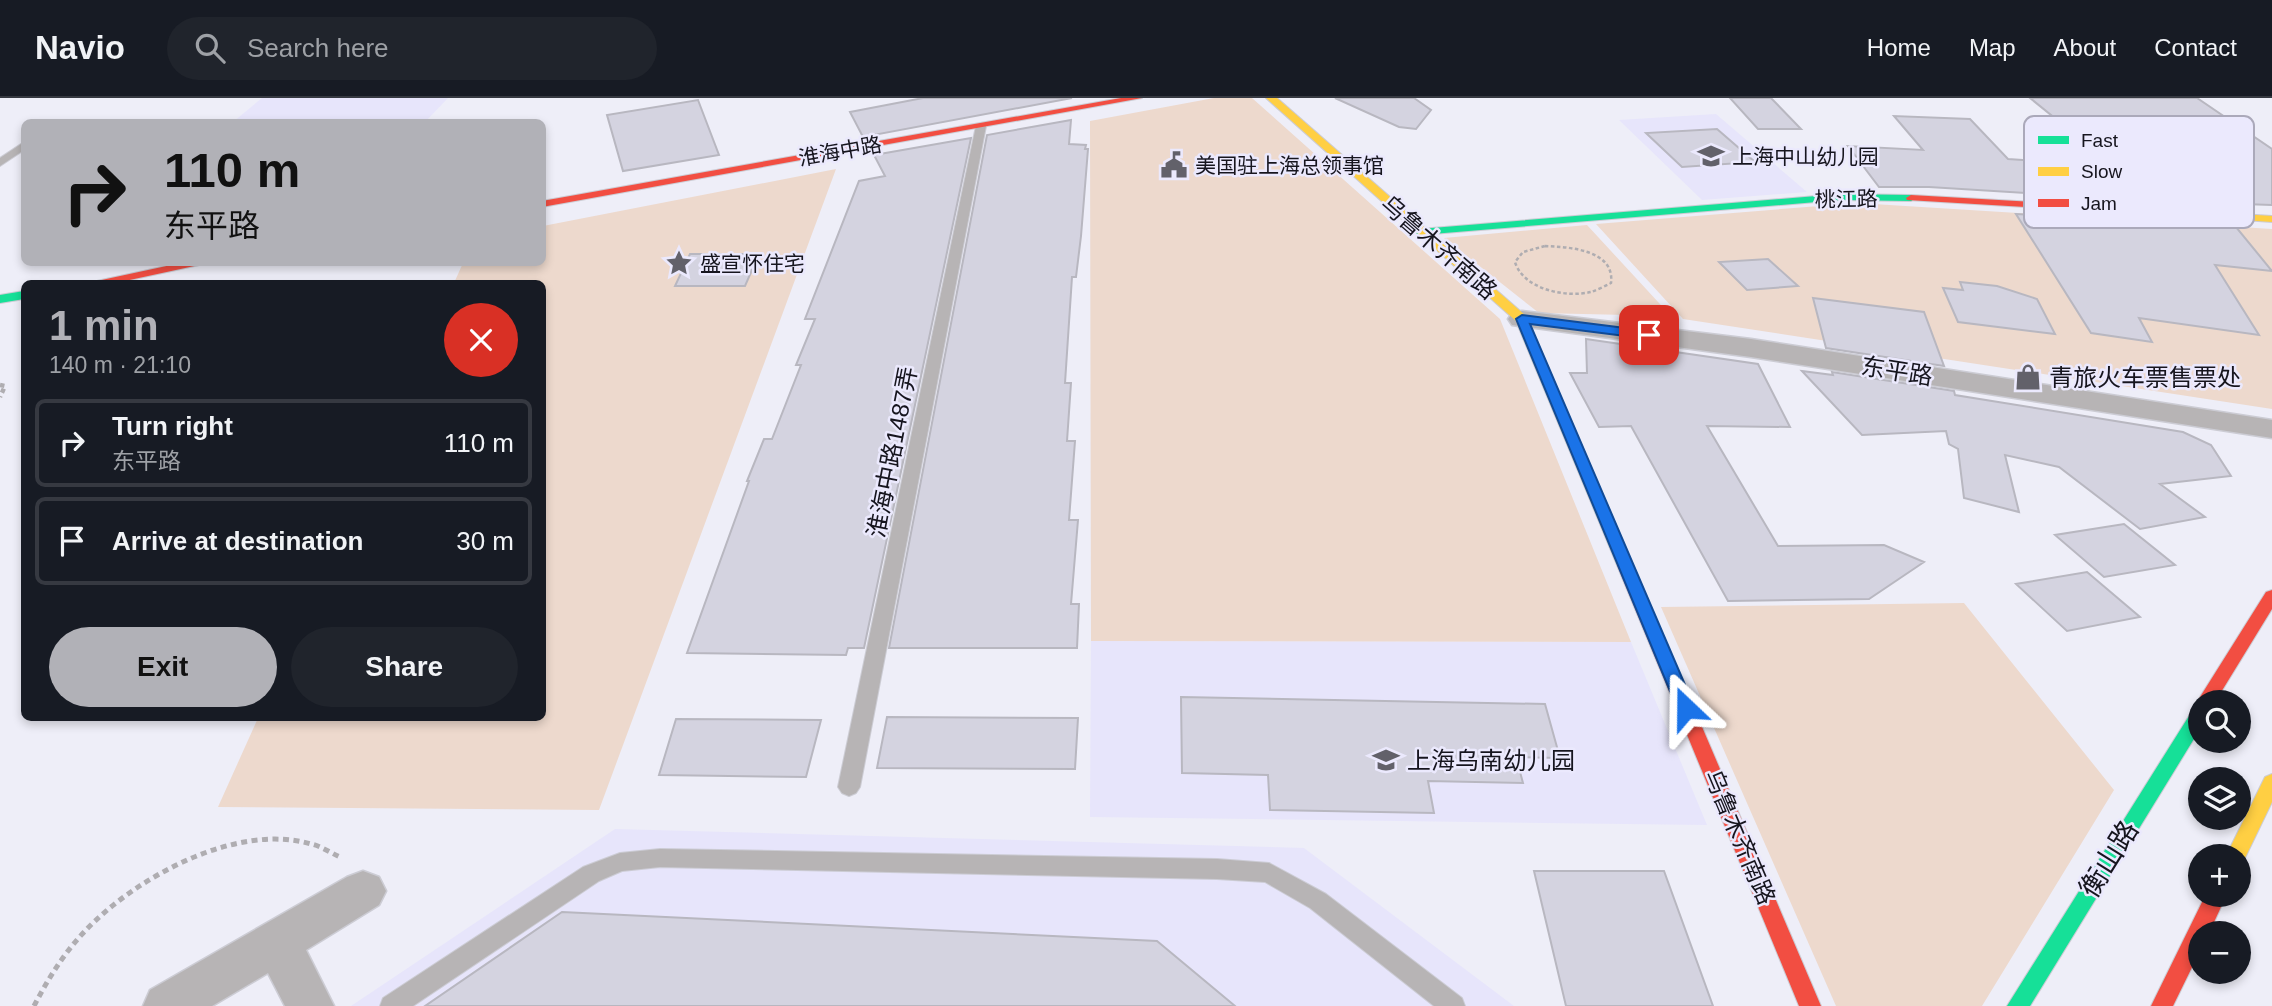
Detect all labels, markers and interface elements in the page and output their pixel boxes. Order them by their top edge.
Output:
search box [167,17,657,80]
text: Navio [35,29,125,66]
icon: search [191,29,229,67]
text: Search here [247,33,389,63]
text: Home [1867,34,1931,61]
text: Map [1969,34,2016,61]
text: About [2054,34,2116,61]
text: Contact [2154,34,2237,61]
legend [2024,116,2254,228]
text: Fast [2081,130,2119,151]
street label: 淮海中路 [797,132,883,170]
school or university icon: 上海中山幼儿园 [1696,141,1726,171]
text: 110 m [164,143,300,197]
place label: 上海中山幼儿园 [1732,145,1879,168]
icon: right [49,147,140,238]
public building icon: 美国驻上海总领事馆 [1159,150,1189,180]
place label: 美国驻上海总领事馆 [1195,154,1384,177]
text: Slow [2081,161,2122,182]
street label: 桃江路 [1814,187,1878,211]
street label: 乌鲁木齐南路 [1376,190,1502,304]
text: Jam [2081,193,2117,214]
text: 东平路 [164,208,260,244]
place icon: 盛宣怀住宅 [664,248,694,278]
place label: 盛宣怀住宅 [700,252,805,275]
text: 1 min [49,302,159,349]
button: close [444,303,518,377]
pin [1619,305,1679,365]
icon: arrive [1630,316,1668,354]
text: 140 m · 21:10 [49,352,191,378]
street label: 东平路 [1859,352,1935,390]
shop icon: 青旅火车票售票处 [2013,362,2043,392]
street label: 淮海中路1487弄 [862,364,922,540]
place label: 青旅火车票售票处 [2049,364,2241,391]
text: Turn right [112,411,233,441]
icon: right [53,424,91,462]
text: 110 m [444,428,514,458]
text: 东平路 [112,448,181,474]
icon: arrive [53,522,91,560]
text: Arrive at destination [112,526,363,556]
text: 30 m [456,526,514,556]
button: Exit [49,627,277,707]
button: Share [291,627,518,707]
position arrow [1649,671,1723,745]
map controls [2188,690,2251,984]
button: search [2188,690,2251,753]
school or university icon: 上海乌南幼儿园 [1371,745,1401,775]
place label: 上海乌南幼儿园 [1407,747,1575,774]
street label: 乌鲁木齐南路 [1699,765,1781,909]
button: layers [2188,767,2251,830]
street label: 衡山路 [2074,815,2144,903]
button: + [2188,844,2251,907]
button: − [2188,921,2251,984]

